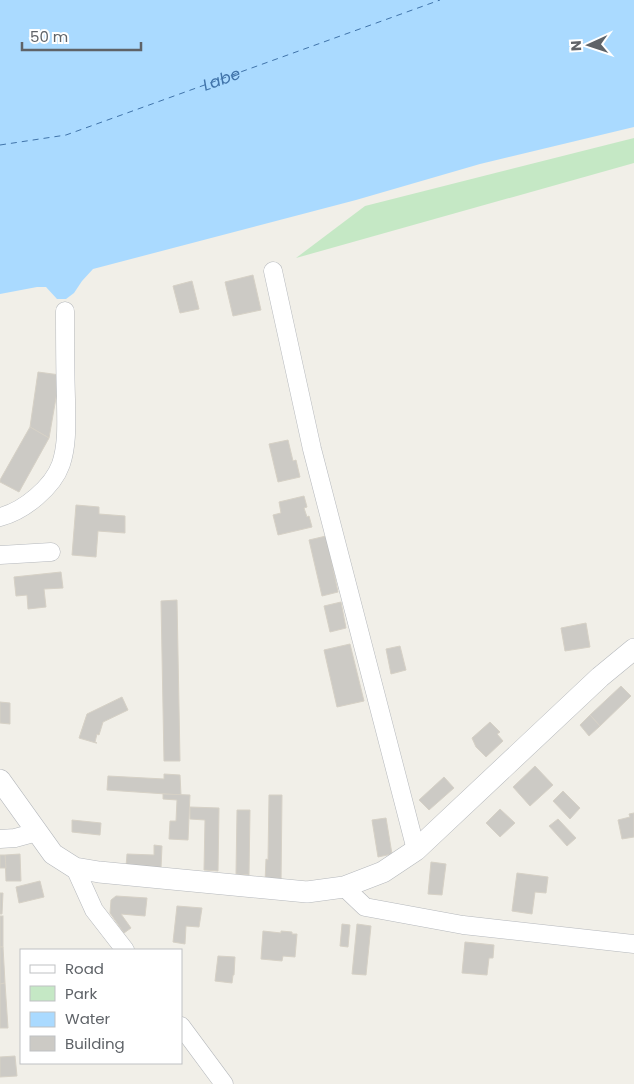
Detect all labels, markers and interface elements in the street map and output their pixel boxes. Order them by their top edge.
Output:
scale bar [22,20,141,52]
north arrow [564,20,614,70]
text: 50 m [30,26,68,47]
text: N [566,40,586,51]
water label: Labe [200,62,244,97]
legend [20,949,182,1064]
text: Road [65,958,104,979]
text: Park [65,983,97,1004]
text: Water [65,1008,111,1029]
text: Building [65,1033,125,1054]

